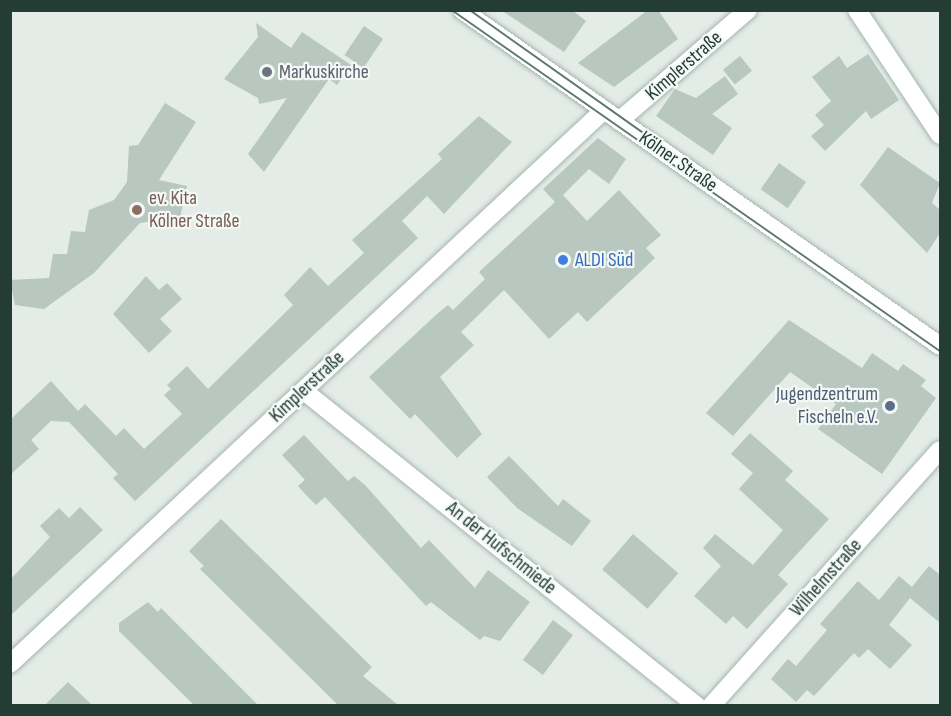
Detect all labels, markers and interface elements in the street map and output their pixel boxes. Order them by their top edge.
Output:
street label: Kimplerstraße [641,26,727,106]
place label: Markuskirche [279,60,369,84]
marker: Markuskirche [260,65,274,79]
street label: Kölner Straße [634,126,722,198]
place label: ev. Kita Kölner Straße [149,186,239,233]
marker: ev. Kita Kölner Straße [130,203,144,217]
place label: ALDI Süd [575,248,633,272]
marker: ALDI Süd [556,253,570,267]
street label: Kimplerstraße [264,346,350,428]
place label: Jugendzentrum Fischeln e.V. [776,382,878,429]
marker: Jugendzentrum Fischeln e.V. [883,399,897,413]
street label: An der Hufschmiede [441,496,561,600]
street label: Wilhelmstraße [785,534,867,622]

